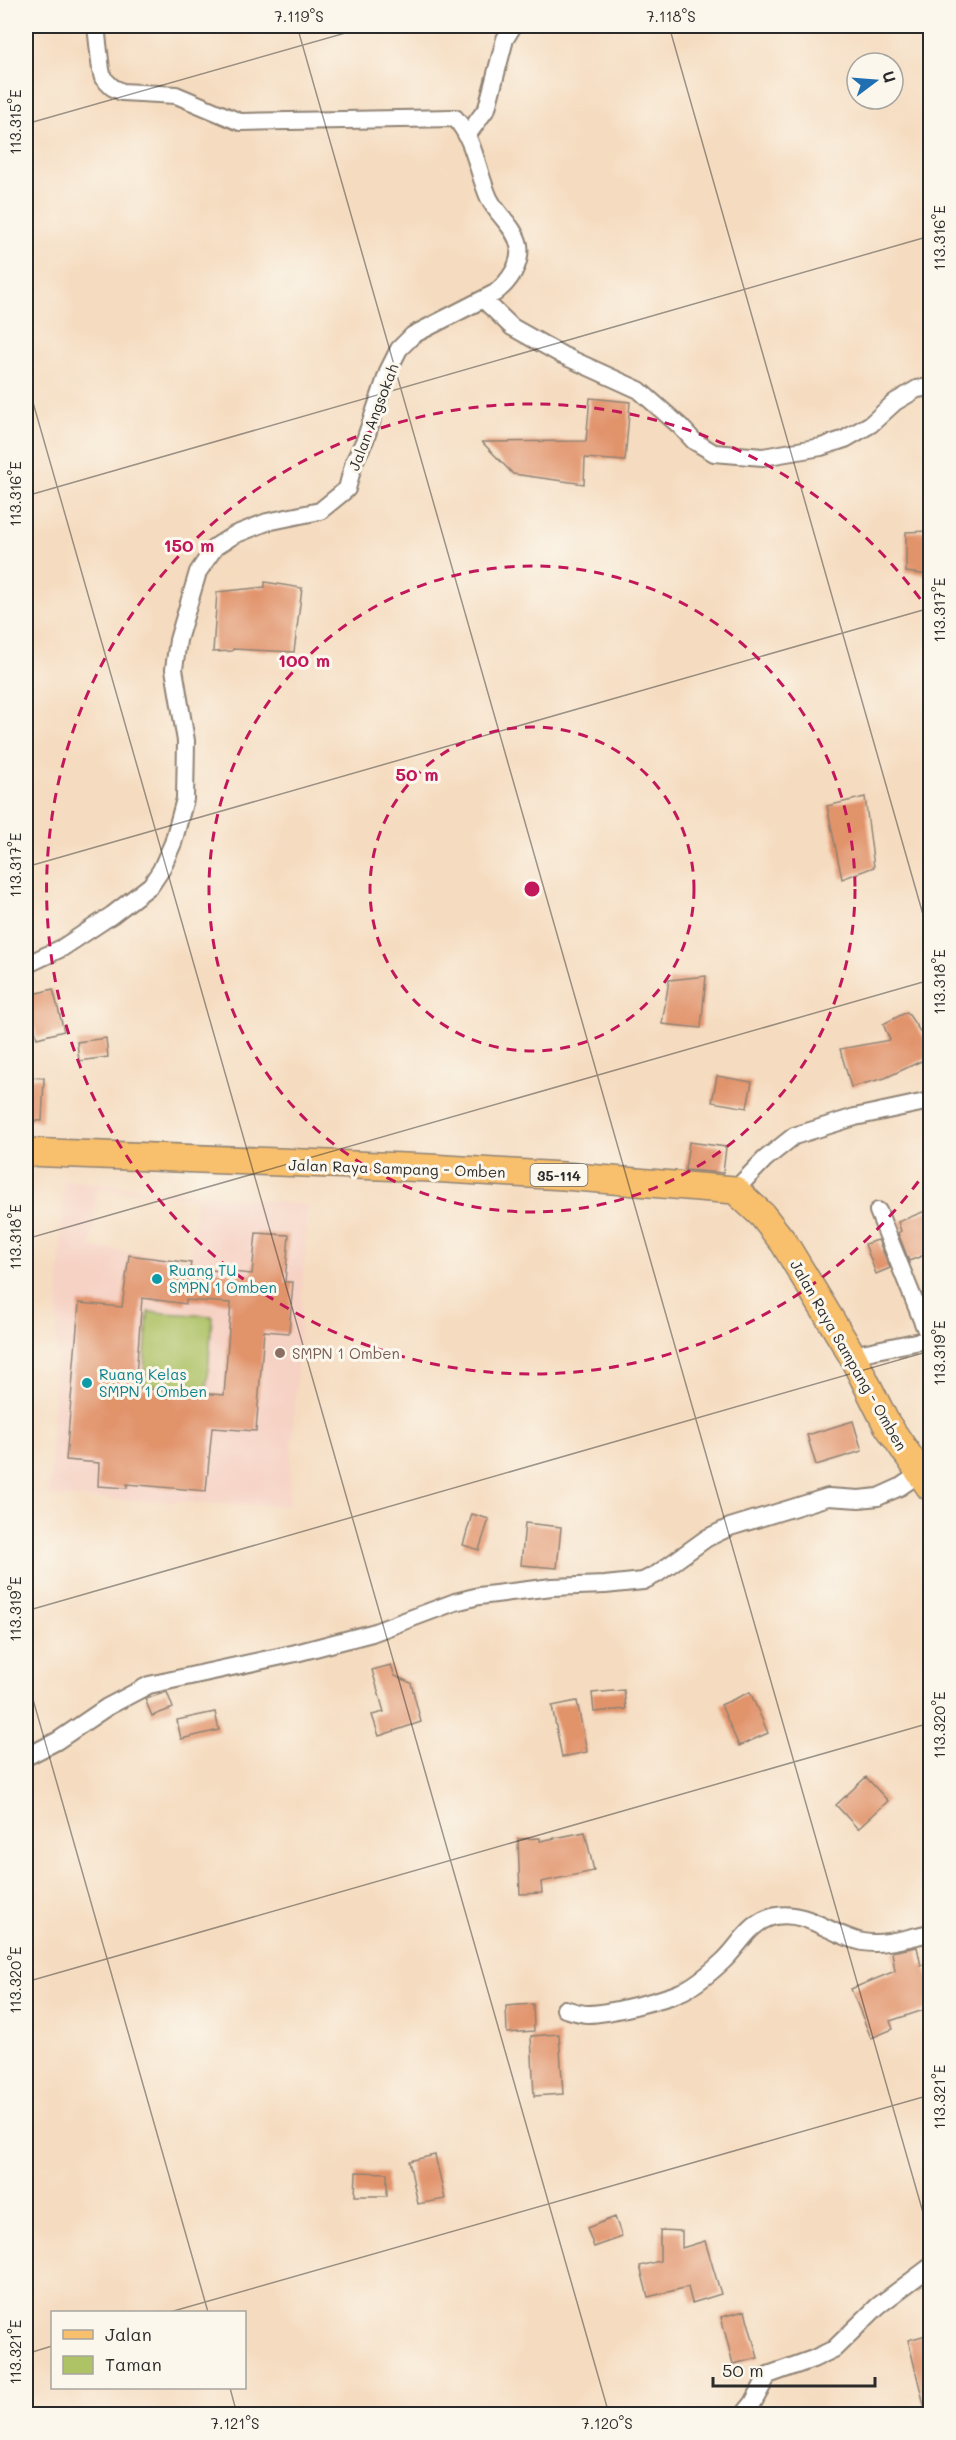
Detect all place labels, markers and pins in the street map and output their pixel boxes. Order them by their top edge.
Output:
centre of rings [522,879,542,899]
place label: Ruang TU SMPN 1 Omben [169,1260,277,1297]
marker: Ruang TU SMPN 1 Omben [150,1272,164,1286]
place label: SMPN 1 Omben [292,1343,400,1363]
marker: SMPN 1 Omben [273,1346,287,1360]
place label: Ruang Kelas SMPN 1 Omben [99,1364,207,1401]
marker: Ruang Kelas SMPN 1 Omben [80,1376,94,1390]

